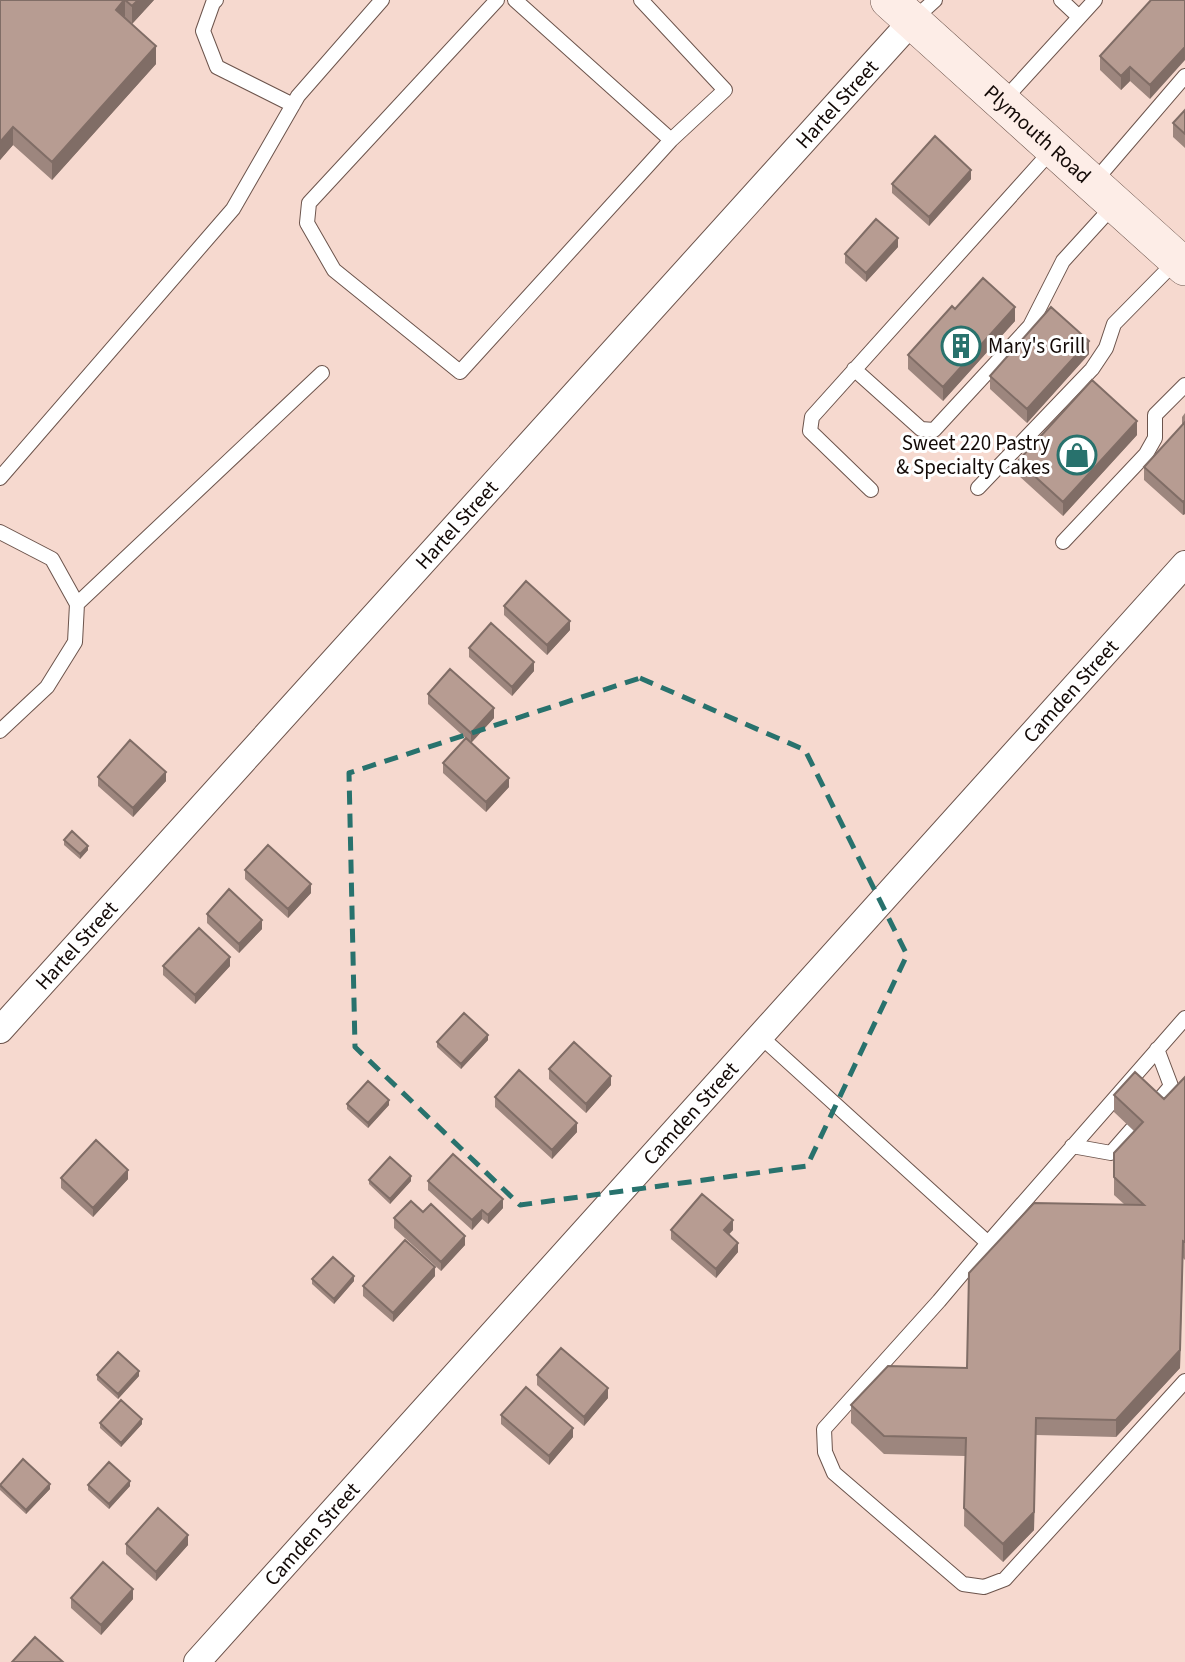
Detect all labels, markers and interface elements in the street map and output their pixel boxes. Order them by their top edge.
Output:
street label: Hartel Street [788,53,885,155]
street label: Plymouth Road [977,78,1098,190]
building icon: Mary's Grill [940,325,982,367]
place label: Mary's Grill [988,331,1085,361]
place label: Sweet 220 Pastry & Specialty Cakes [896,428,1050,482]
shop icon: Sweet 220 Pastry & Specialty Cakes [1056,434,1098,476]
street label: Hartel Street [408,474,505,576]
street label: Camden Street [1016,633,1125,750]
street label: Hartel Street [28,894,125,997]
street label: Camden Street [636,1055,745,1172]
street label: Camden Street [257,1476,367,1593]

